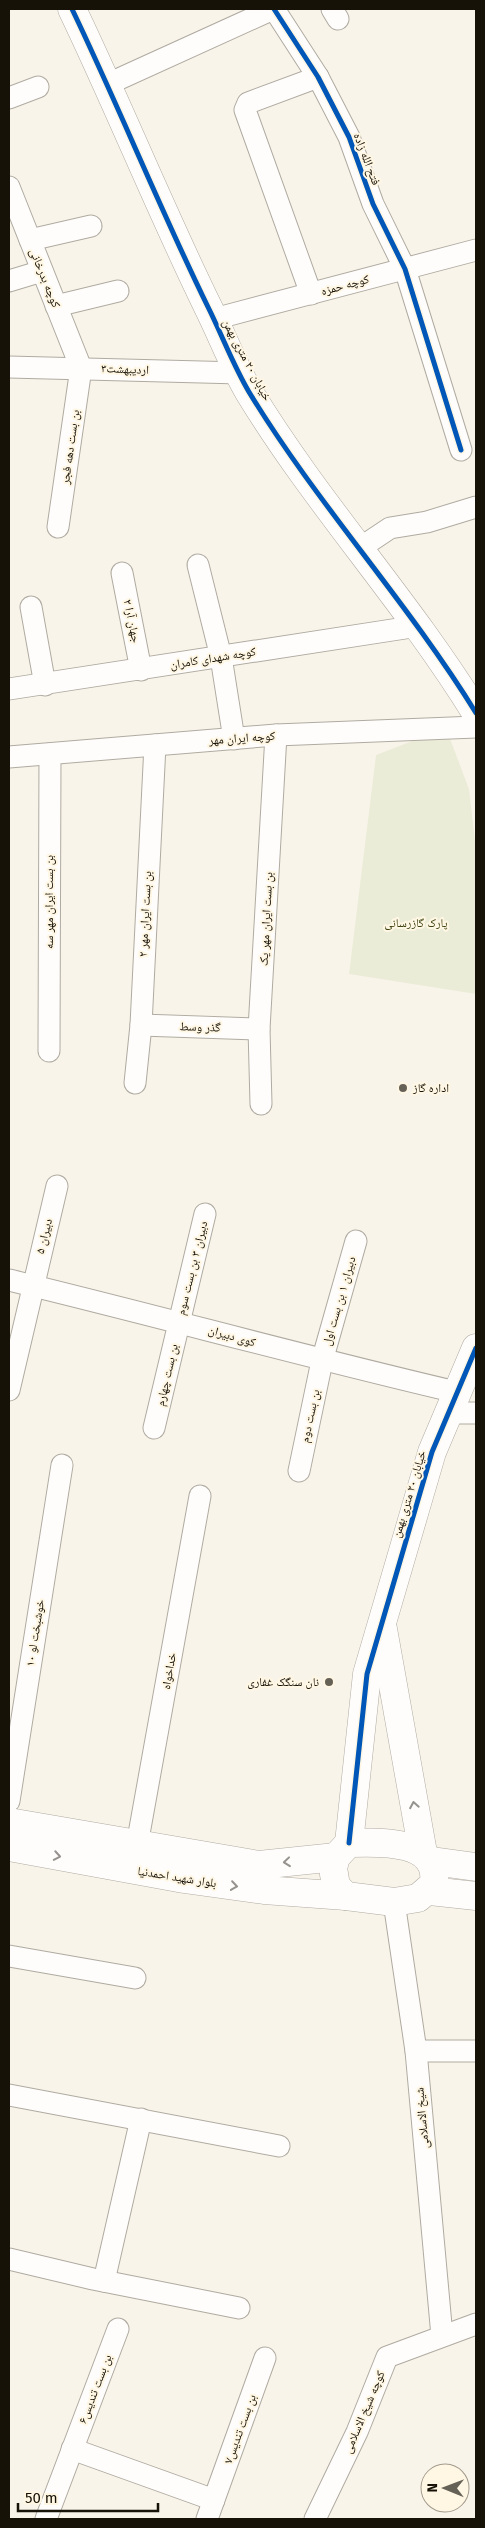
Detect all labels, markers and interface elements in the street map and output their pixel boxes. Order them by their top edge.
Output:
street label: فتح الله زاده [351,131,383,187]
street label: کوچه بدرخانی [26,246,63,310]
street label: کوچه حمزه [319,272,371,298]
street label: خیابان ۲۰ متری بهمن [219,317,275,404]
street label: اردیبهشت۳ [101,361,149,377]
street label: بن بست دهه فجر [58,409,83,486]
street label: جهان آرا ۲ [120,598,144,645]
street label: کوچه شهدای کامران [169,644,257,672]
street label: کوچه ایران مهر [207,729,276,748]
street label: بن بست ایران مهر سه [42,855,56,949]
street label: ۲ بن بست ایران مهر [136,871,155,957]
street label: بن بست ایران مهر یک [257,872,276,966]
park label: پارک گازرسانی [384,916,448,930]
street label: گذر وسط [179,1019,221,1035]
place label: اداره گاز [412,1081,449,1095]
marker: اداره گاز [397,1082,409,1094]
street label: دبیران ۵ [33,1217,56,1255]
street label: دبیران ۳ بن بست سوم [174,1220,211,1317]
street label: دبیران ۱ بن بست اول [320,1255,359,1347]
street label: کوی دبیران [207,1323,257,1350]
street label: بن بست چهارم [153,1342,182,1408]
street label: بن بست دوم [298,1388,323,1444]
street label: خیابان ۲۰ متری بهمن [389,1448,429,1539]
street label: خوشبخت لو ۱۰ [23,1598,48,1668]
street label: خداخواه [159,1651,179,1691]
place label: نان سنگک غفاری [247,1675,319,1689]
marker: نان سنگک غفاری [323,1676,335,1688]
one-way arrow [410,1801,420,1809]
one-way arrow [52,1850,61,1860]
one-way arrow [283,1856,291,1867]
street label: بلوار شهید احمدنیا [136,1864,218,1891]
one-way arrow [231,1880,239,1891]
street label: شیخ الاسلامی [412,2087,432,2149]
street label: بن بست تندیس۶ [75,2353,115,2426]
street label: کوچه شیخ الاسلامی [340,2369,388,2455]
street label: بن بست تندیس۷ [221,2392,259,2466]
north arrow [420,2463,470,2513]
scale bar [18,2480,158,2512]
text: N [424,2483,441,2493]
text: 50 m [25,2489,58,2507]

